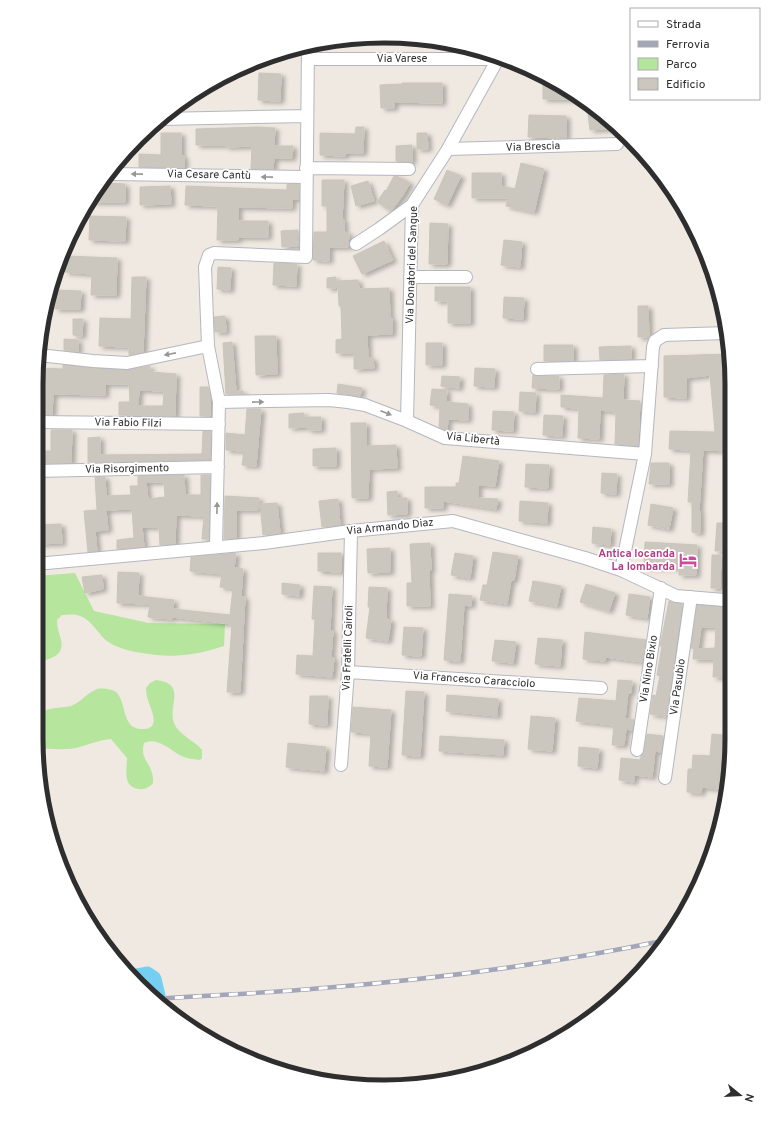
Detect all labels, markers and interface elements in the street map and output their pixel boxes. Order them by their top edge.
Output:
legend [630,8,760,100]
text: Strada [666,17,701,33]
text: Ferrovia [666,37,709,53]
street label: Via Varese [376,52,428,66]
text: Parco [666,57,697,73]
text: Edificio [666,77,706,93]
street label: Via Brescia [506,139,561,155]
street label: Via Cesare Cantù [167,167,251,183]
one-way arrow [130,171,143,177]
one-way arrow [261,173,273,180]
street label: Via Donatori del Sangue [403,206,421,324]
one-way arrow [164,352,176,358]
one-way arrow [252,399,265,405]
one-way arrow [380,410,392,416]
street label: Via Fabio Filzi [94,415,162,431]
street label: Via Libertà [445,429,501,449]
street label: Via Risorgimento [85,461,169,477]
one-way arrow [214,501,220,514]
street label: Via Armando Diaz [346,515,434,539]
place label: Antica locanda La lombarda [598,547,675,574]
hotel icon: Antica locanda La lombarda [678,550,698,570]
street label: Via Fratelli Cairoli [340,605,356,691]
street label: Via Nino Bixio [637,634,661,704]
street label: Via Pasubio [667,658,689,716]
street label: Via Francesco Caracciolo [412,669,536,691]
north arrow [720,1075,760,1115]
text: N [741,1092,756,1104]

